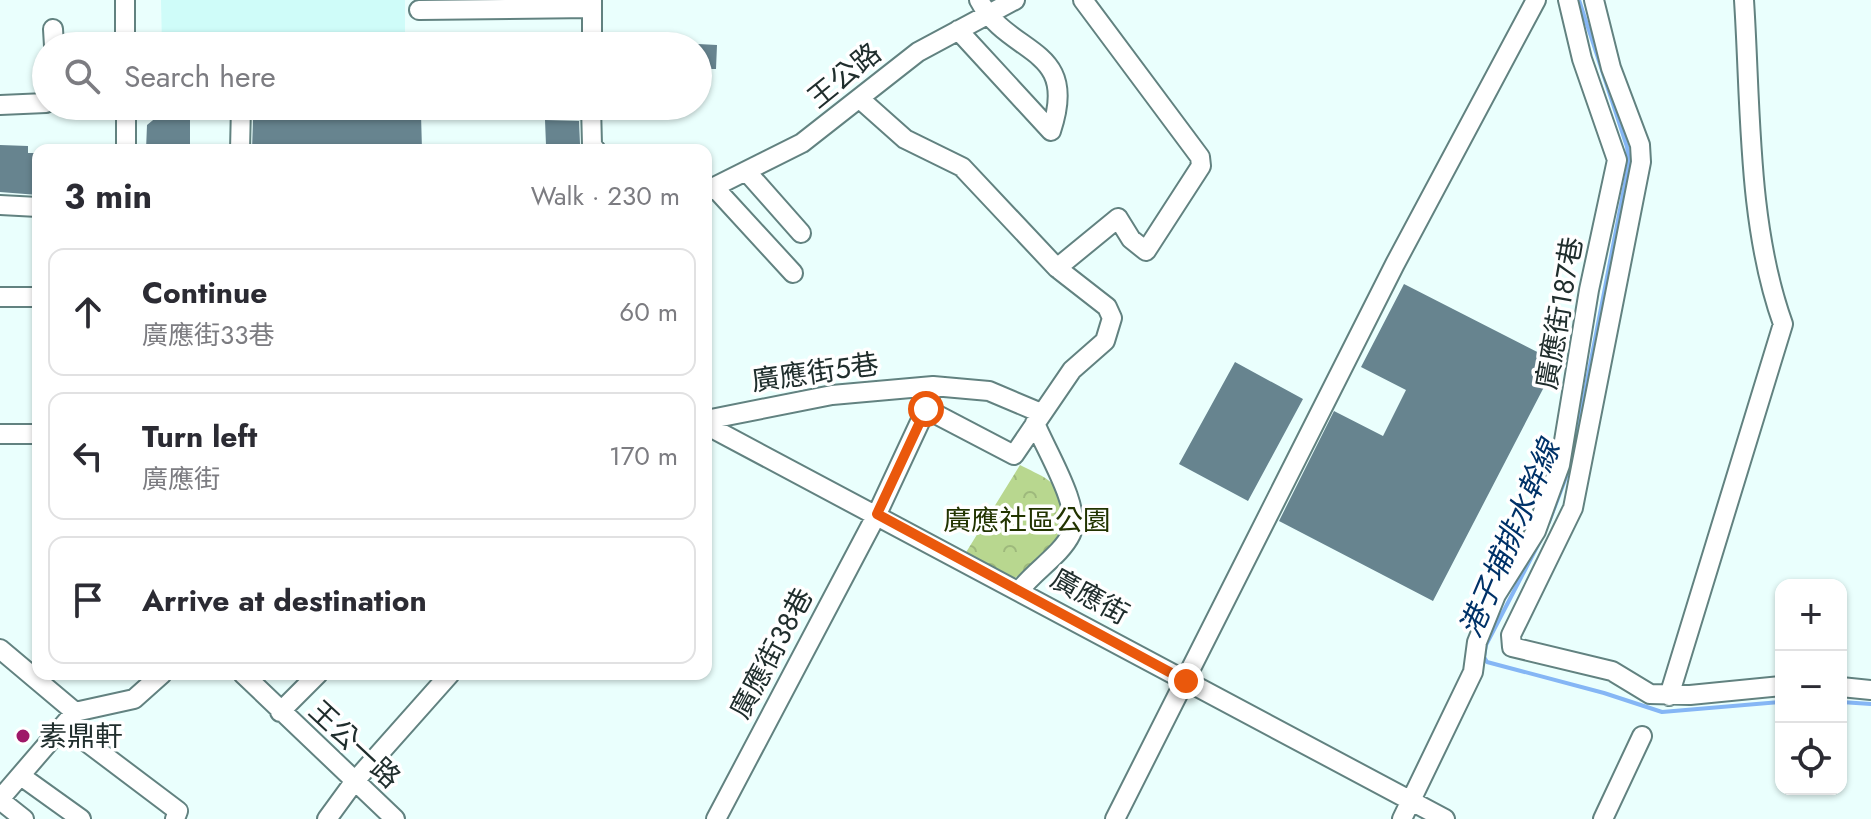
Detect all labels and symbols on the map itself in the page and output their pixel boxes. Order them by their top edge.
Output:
street label: 王公路 [799,33,890,118]
street label: 廣應街187巷 [1526,234,1593,393]
street label: 廣應街5巷 [749,343,881,402]
route start [908,391,944,427]
water label: 港子埔排水幹線 [1449,431,1572,644]
park label: 廣應社區公園 [943,500,1111,541]
street label: 廣應街 [1043,558,1136,635]
street label: 廣應街38巷 [720,581,823,726]
route end [1168,663,1204,699]
street label: 王公一路 [300,691,410,798]
place label: 素鼎軒 [39,716,123,757]
marker: 素鼎軒 [14,727,32,745]

